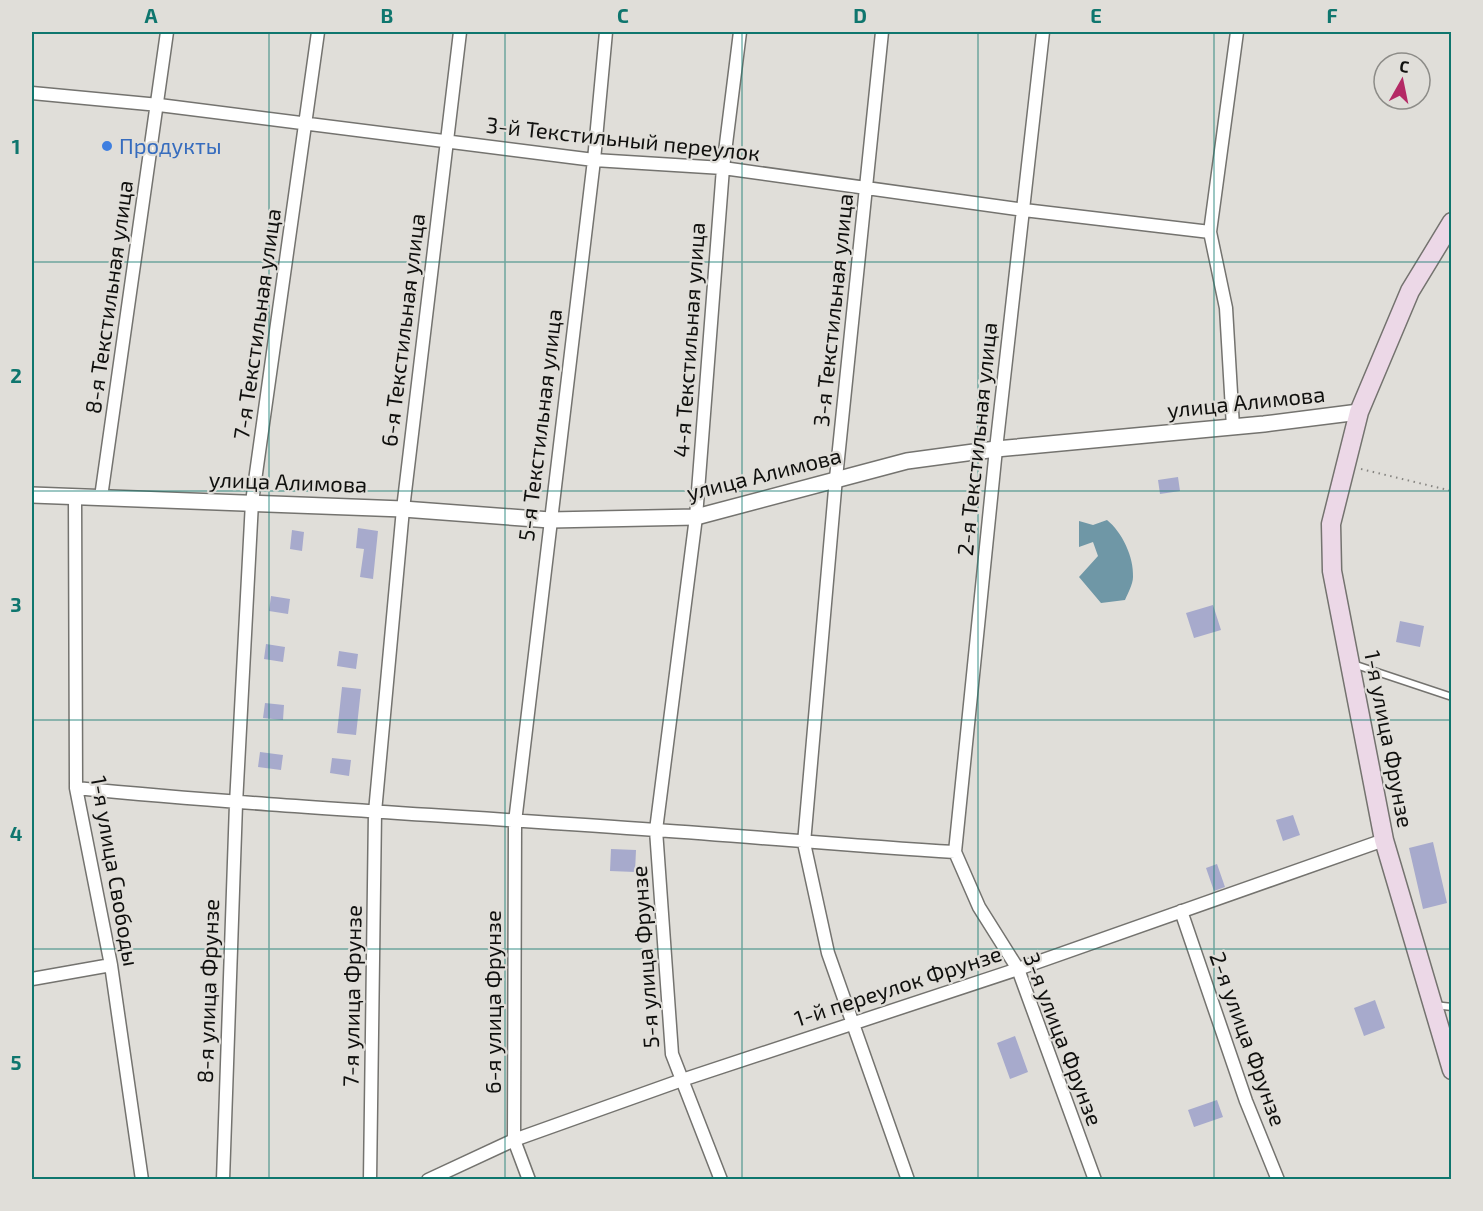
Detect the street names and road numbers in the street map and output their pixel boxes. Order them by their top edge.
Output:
street label: 3-й Текстильный переулок [485,111,762,166]
street label: 8-я Текстильная улица [79,178,138,415]
street label: 3-я Текстильная улица [807,192,858,428]
street label: 7-я Текстильная улица [227,207,286,441]
street label: 6-я Текстильная улица [375,212,430,448]
street label: 4-я Текстильная улица [667,221,710,458]
street label: 5-я Текстильная улица [512,307,567,543]
street label: 2-я Текстильная улица [951,321,1002,557]
street label: улица Алимова [1166,380,1326,423]
street label: улица Алимова [684,441,844,506]
street label: улица Алимова [208,465,368,498]
street label: 1-я улица Фрунзе [1359,648,1420,830]
street label: 1-я улица Свободы [85,774,146,968]
street label: 5-я улица Фрунзе [625,865,664,1049]
street label: 8-я улица Фрунзе [191,898,224,1084]
street label: 7-я улица Фрунзе [336,905,367,1087]
street label: 6-я улица Фрунзе [479,910,506,1094]
street label: 1-й переулок Фрунзе [791,939,1005,1032]
street label: 3-я улица Фрунзе [1018,948,1109,1129]
street label: 2-я улица Фрунзе [1204,948,1293,1130]

